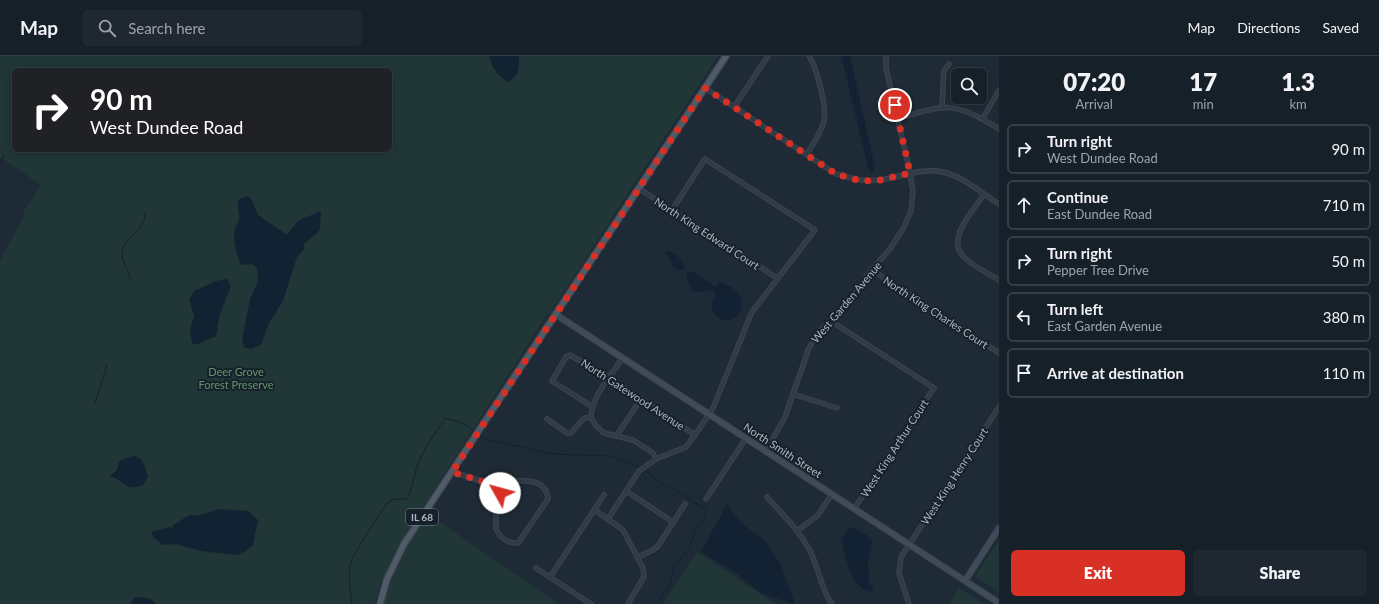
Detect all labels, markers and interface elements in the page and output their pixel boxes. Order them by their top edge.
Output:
search box [82,10,362,46]
text: Map [20,16,58,39]
icon: search [96,17,118,39]
text: Search here [128,19,206,37]
text: Map [1188,19,1215,36]
text: Directions [1237,19,1300,36]
text: Saved [1322,19,1359,36]
text: 07:20 [1063,67,1125,96]
text: 17 [1189,67,1217,96]
text: 1.3 [1281,67,1315,96]
map controls [951,68,987,104]
button: search [951,68,987,104]
text: 90 m [90,82,153,116]
icon: right [24,84,76,136]
pin [878,88,912,122]
icon: arrive [884,94,906,116]
text: Arrival [1075,96,1113,112]
text: min [1193,96,1214,112]
text: km [1289,96,1307,112]
text: West Dundee Road [90,116,243,138]
text: Turn right [1047,132,1112,150]
icon: right [1013,138,1035,160]
text: 90 m [1331,140,1365,158]
text: West Dundee Road [1047,150,1158,166]
text: Continue [1047,188,1108,206]
street label: North King Edward Court [652,194,762,272]
icon: ahead [1013,194,1035,216]
text: 710 m [1323,196,1365,214]
text: East Dundee Road [1047,206,1152,222]
text: Turn right [1047,244,1112,262]
icon: right [1013,250,1035,272]
text: 50 m [1331,252,1365,270]
street label: West Garden Avenue [808,258,884,345]
text: Pepper Tree Drive [1047,262,1149,278]
street label: North King Charles Court [881,273,991,351]
text: Turn left [1047,300,1103,318]
icon: left [1013,306,1035,328]
text: 380 m [1323,308,1365,326]
text: East Garden Avenue [1047,318,1162,334]
street label: North Gatewood Avenue [579,356,687,432]
icon: arrive [1013,362,1035,384]
text: Arrive at destination [1047,364,1184,382]
text: 110 m [1323,364,1365,382]
park label: Deer Grove Forest Preserve [198,365,274,391]
street label: West King Arthur Court [857,397,931,499]
street label: North Smith Street [741,420,825,480]
street label: West King Henry Court [918,425,990,527]
position arrow [479,472,521,514]
road number: IL 68 [406,509,438,525]
button: Exit [1011,550,1185,596]
button: Share [1193,550,1367,596]

